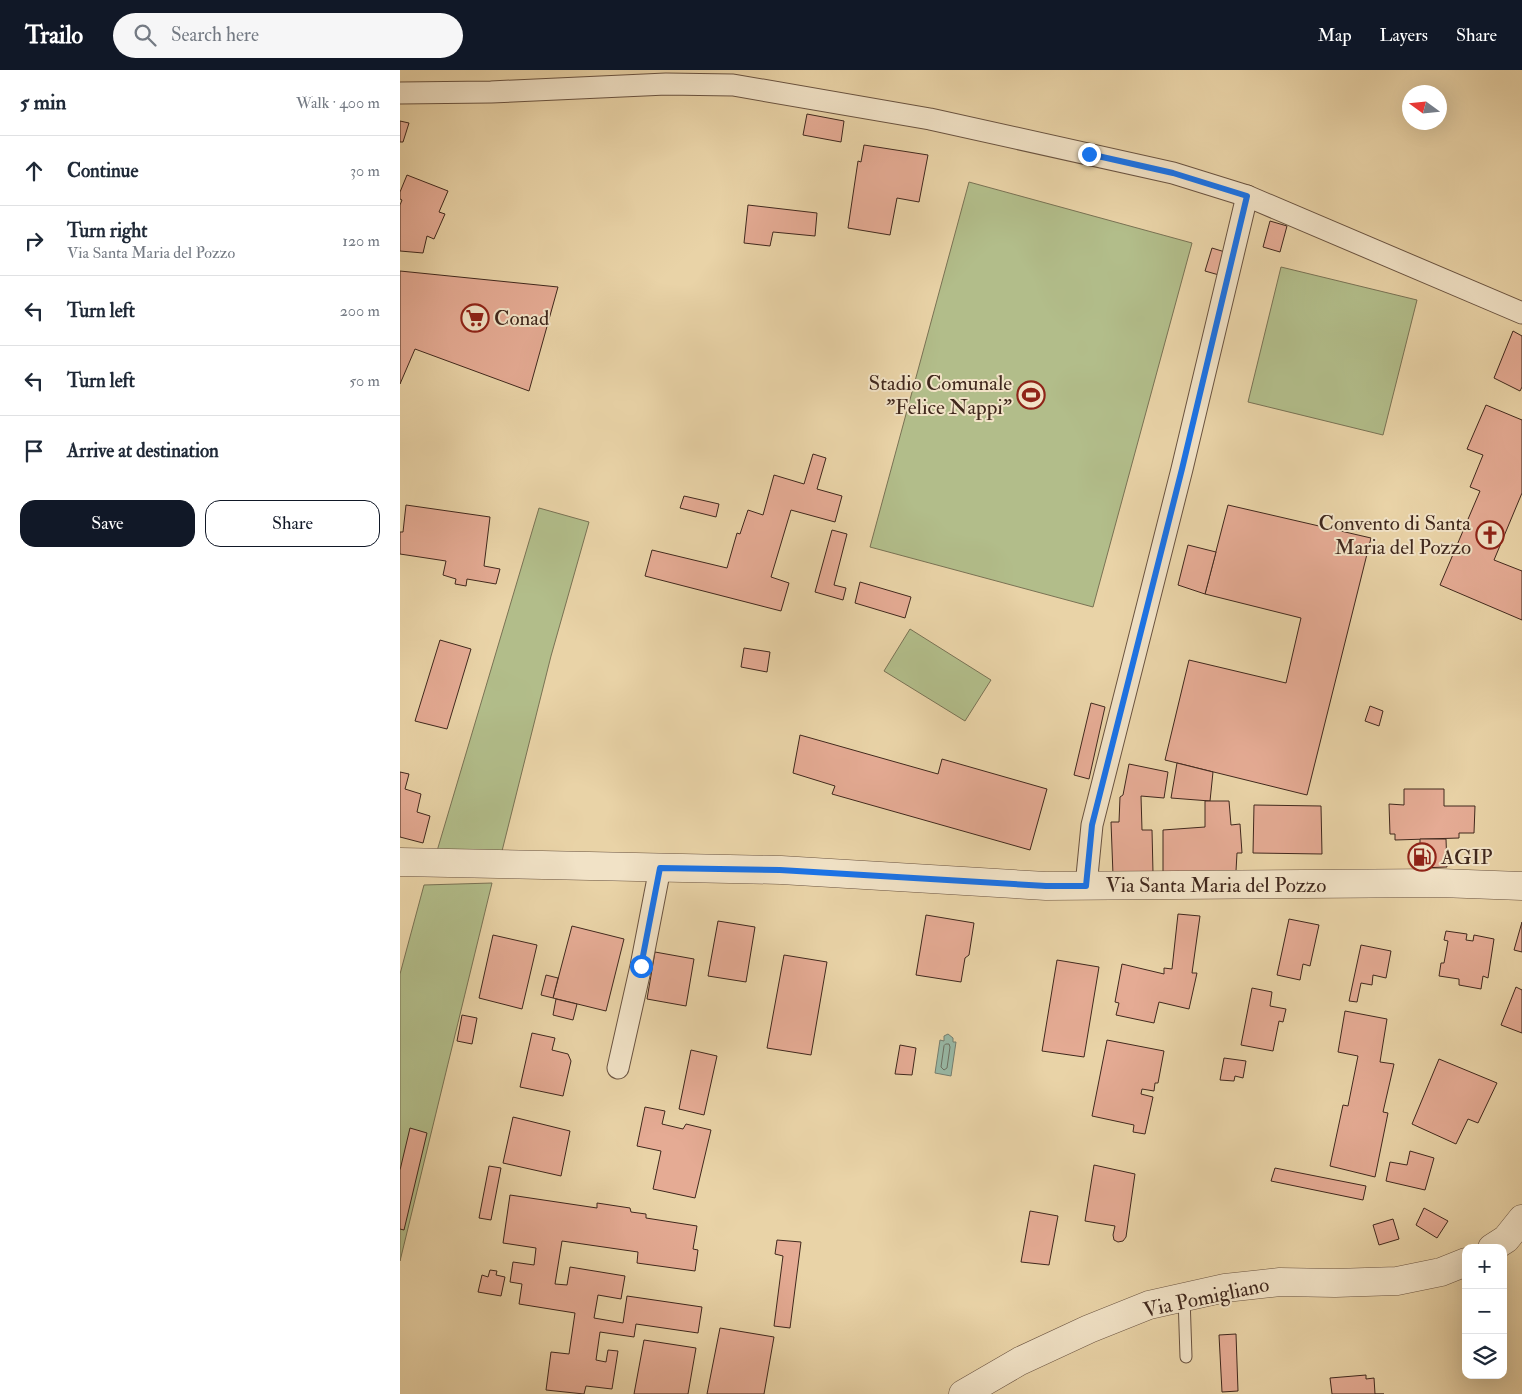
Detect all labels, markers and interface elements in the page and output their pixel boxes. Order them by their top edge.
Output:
search box [113,13,463,58]
text: Trailo [25,20,83,51]
icon: search [131,21,159,49]
text: Search here [171,23,259,47]
text: Map [1318,24,1352,47]
text: Layers [1380,24,1428,47]
text: Share [1456,24,1497,47]
north arrow [1402,85,1447,130]
text: 5 min [20,89,66,116]
text: Walk · 400 m [296,93,380,113]
route end [1078,143,1101,166]
icon: ahead [20,157,48,185]
text: Continue [67,159,138,183]
text: 30 m [350,161,380,181]
text: Turn right [67,219,147,243]
icon: right [20,227,48,255]
text: 120 m [342,231,380,251]
text: Via Santa Maria del Pozzo [67,243,235,263]
icon: left [20,297,48,325]
text: Turn left [67,299,135,323]
text: 200 m [340,301,380,321]
supermarket icon: Conad [460,303,490,333]
place label: Conad [494,305,550,332]
icon: left [20,367,48,395]
text: Turn left [67,369,135,393]
place label: Stadio Comunale "Felice Nappi" [869,370,1012,421]
text: 50 m [349,371,380,391]
sports icon: Stadio Comunale "Felice Nappi" [1016,380,1046,410]
icon: arrive [20,437,48,465]
text: Arrive at destination [67,439,219,463]
button: Save [20,500,195,547]
button: Share [205,500,380,547]
place label: Convento di Santa Maria del Pozzo [1319,510,1471,561]
church icon: Convento di Santa Maria del Pozzo [1475,520,1505,550]
fuel station icon: AGIP [1407,842,1437,872]
place label: AGIP [1440,844,1492,871]
street label: Via Santa Maria del Pozzo [1106,872,1326,899]
route start [630,955,653,978]
map controls [1462,1244,1507,1379]
button: + [1462,1244,1507,1289]
street label: Via Pomigliano [1141,1271,1271,1324]
button: − [1462,1289,1507,1334]
button: layers [1462,1334,1507,1379]

